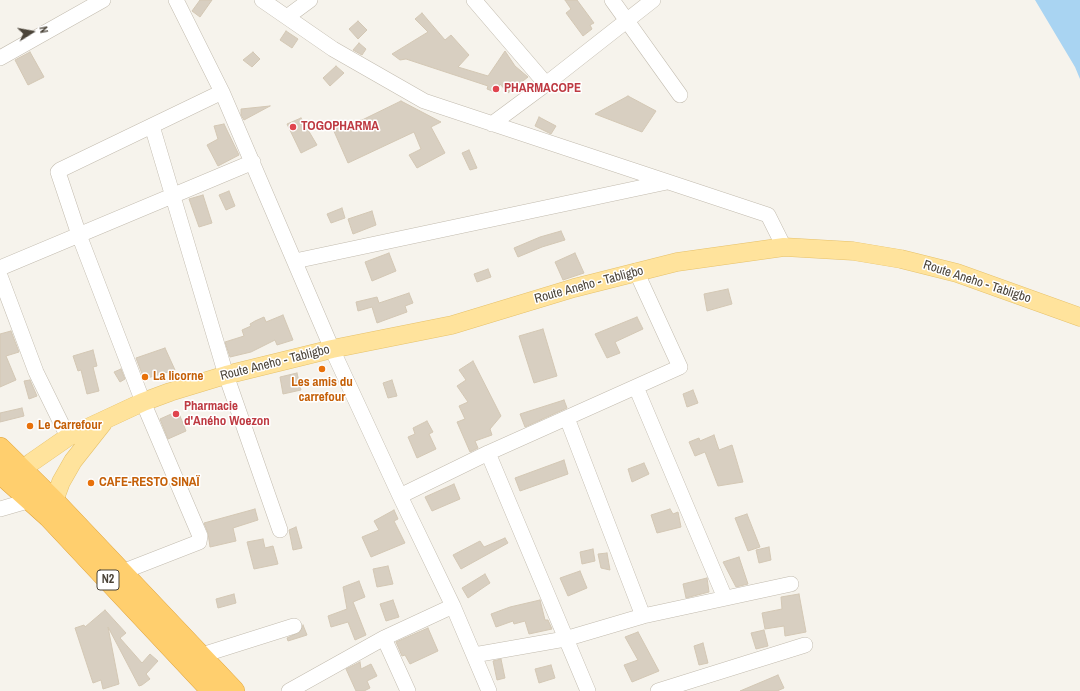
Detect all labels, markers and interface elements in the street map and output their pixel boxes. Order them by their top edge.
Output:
north arrow [12,12,52,52]
text: N [36,25,51,34]
place label: PHARMACOPE [504,81,581,97]
marker: PHARMACOPE [491,84,501,94]
place label: TOGOPHARMA [301,119,379,135]
marker: TOGOPHARMA [288,122,298,132]
street label: Route Aneho - Tabligbo [921,257,1033,307]
street label: Route Aneho - Tabligbo [533,263,645,307]
street label: Route Aneho - Tabligbo [219,342,331,384]
marker: Les amis du carrefour [317,364,327,374]
place label: La licorne [153,369,203,385]
marker: La licorne [140,372,150,382]
place label: Les amis du carrefour [291,375,353,406]
place label: Pharmacie d'Aného Woezon [184,399,270,430]
marker: Pharmacie d'Aného Woezon [171,409,181,419]
place label: Le Carrefour [38,418,102,434]
marker: Le Carrefour [25,421,35,431]
place label: CAFE-RESTO SINAÏ [99,475,200,491]
marker: CAFE-RESTO SINAÏ [86,478,96,488]
road number: N2 [97,570,119,590]

